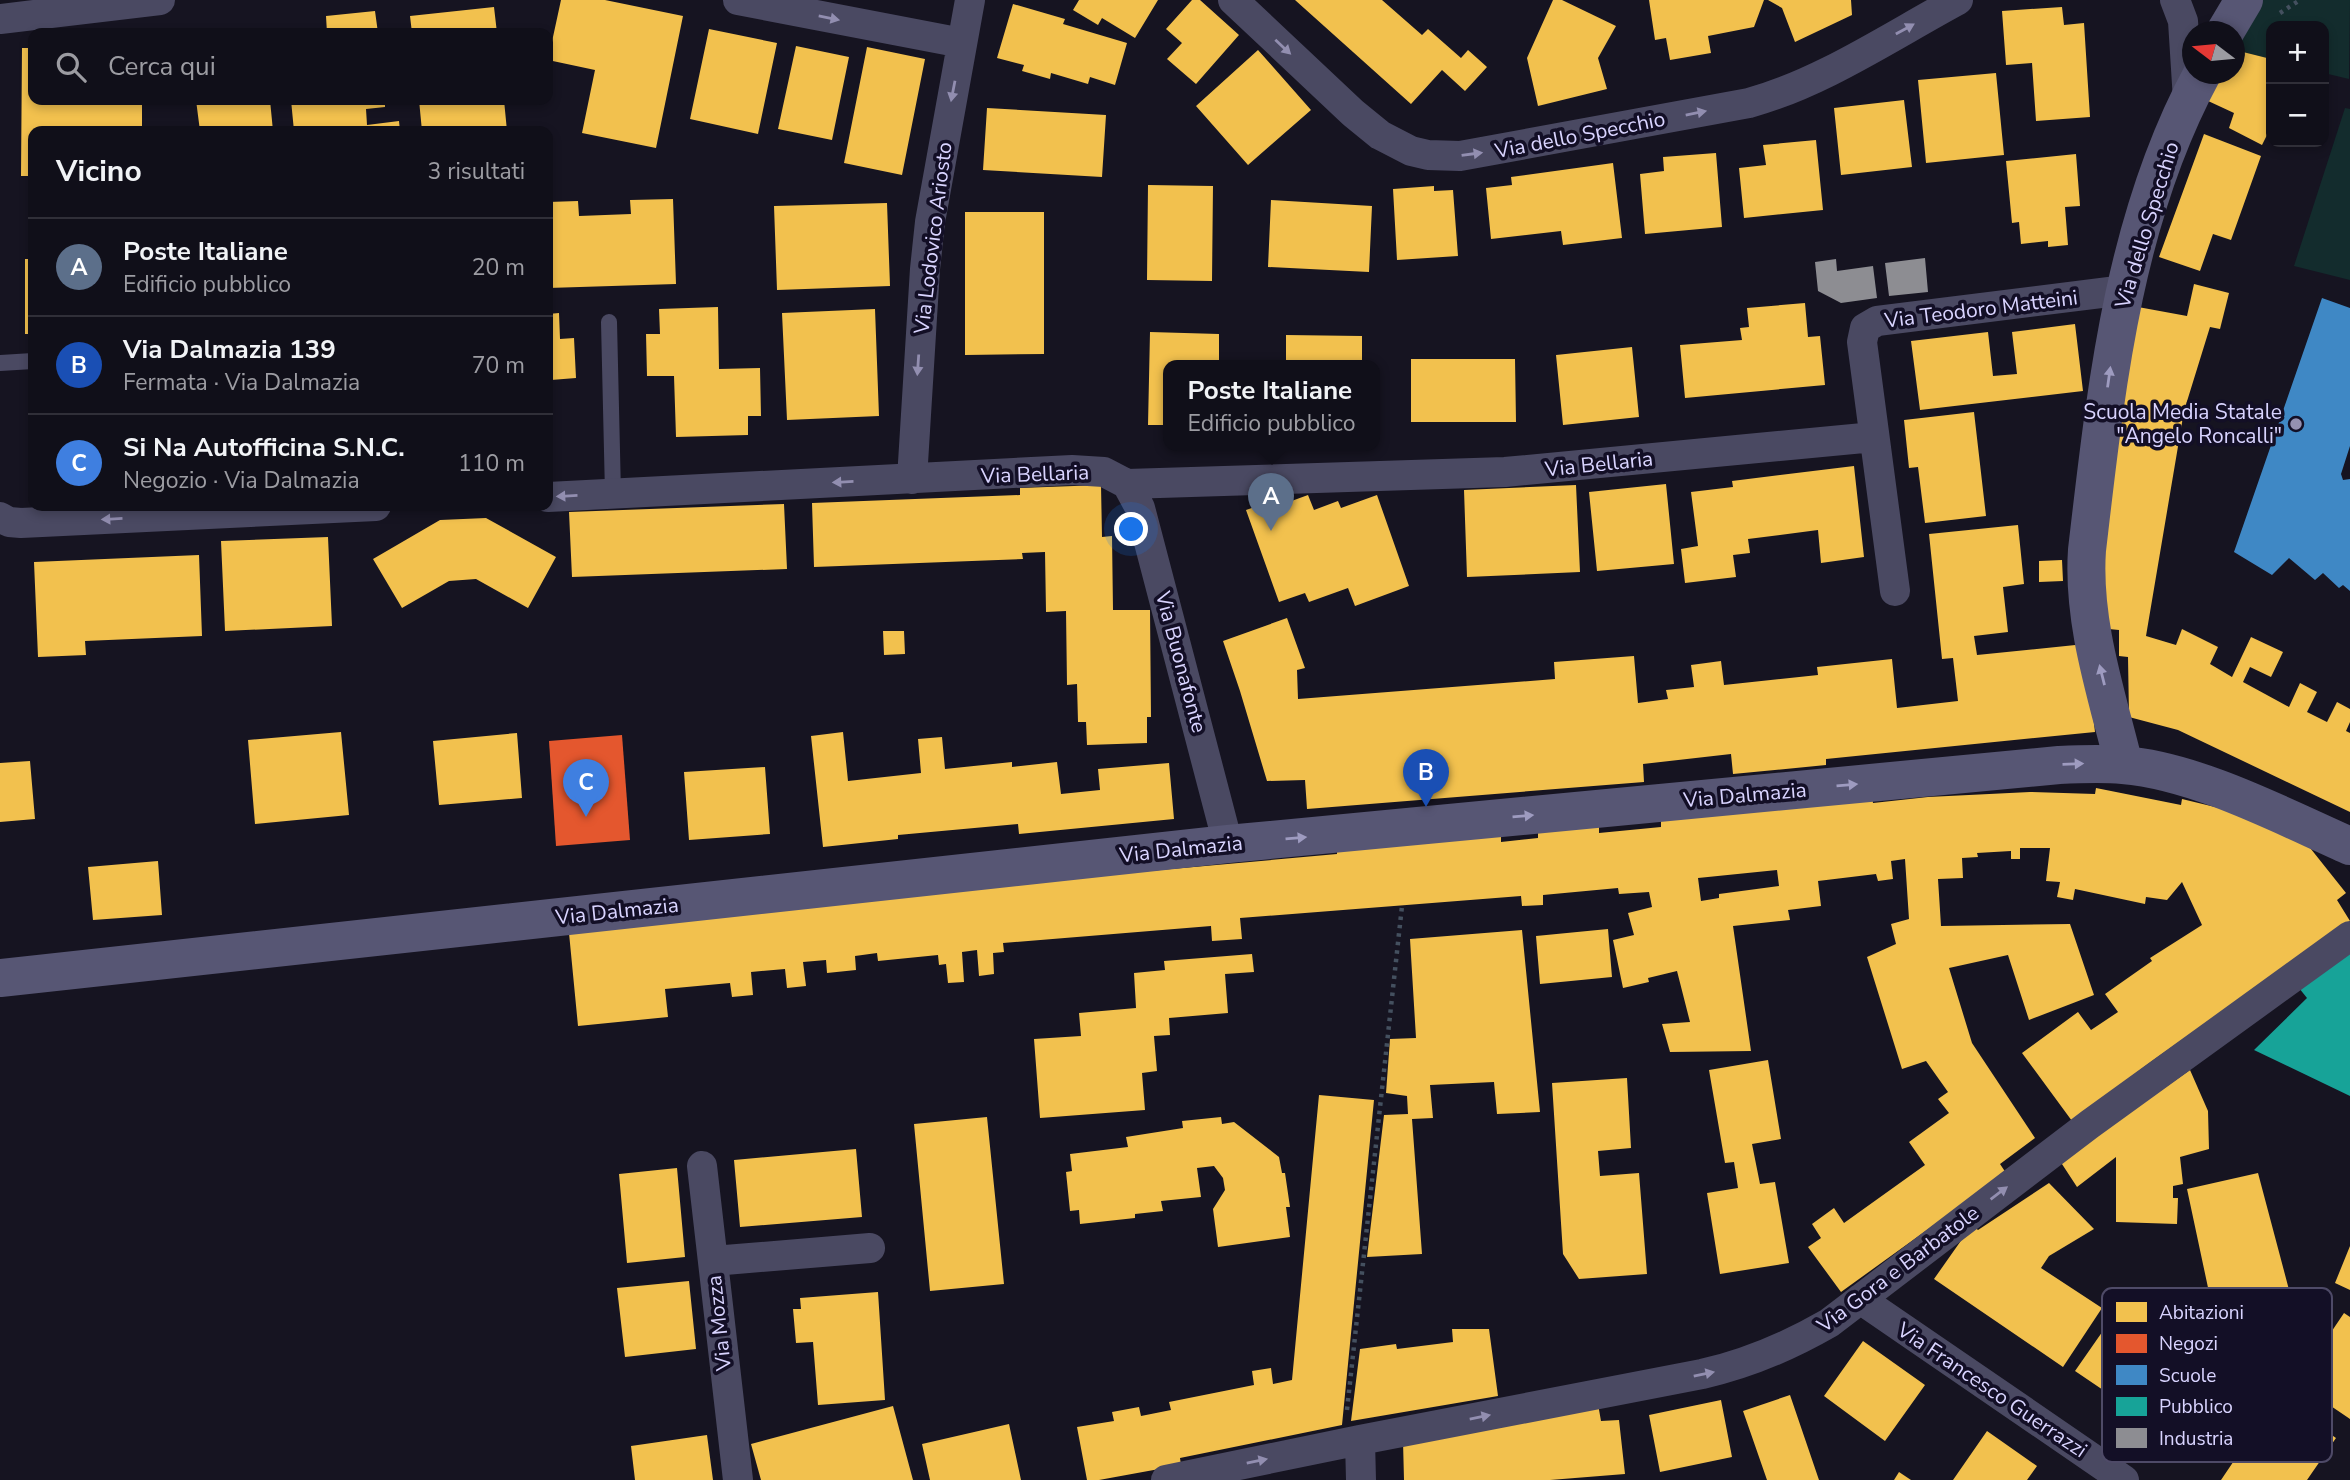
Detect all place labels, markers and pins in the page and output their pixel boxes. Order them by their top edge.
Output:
place label: Scuola Media Statale "Angelo Roncalli" [2083,398,2282,450]
marker: Scuola Media Statale "Angelo Roncalli" [2288,416,2304,432]
pin: A [1248,473,1294,531]
pin: B [1403,749,1449,807]
pin: C [563,759,609,817]

